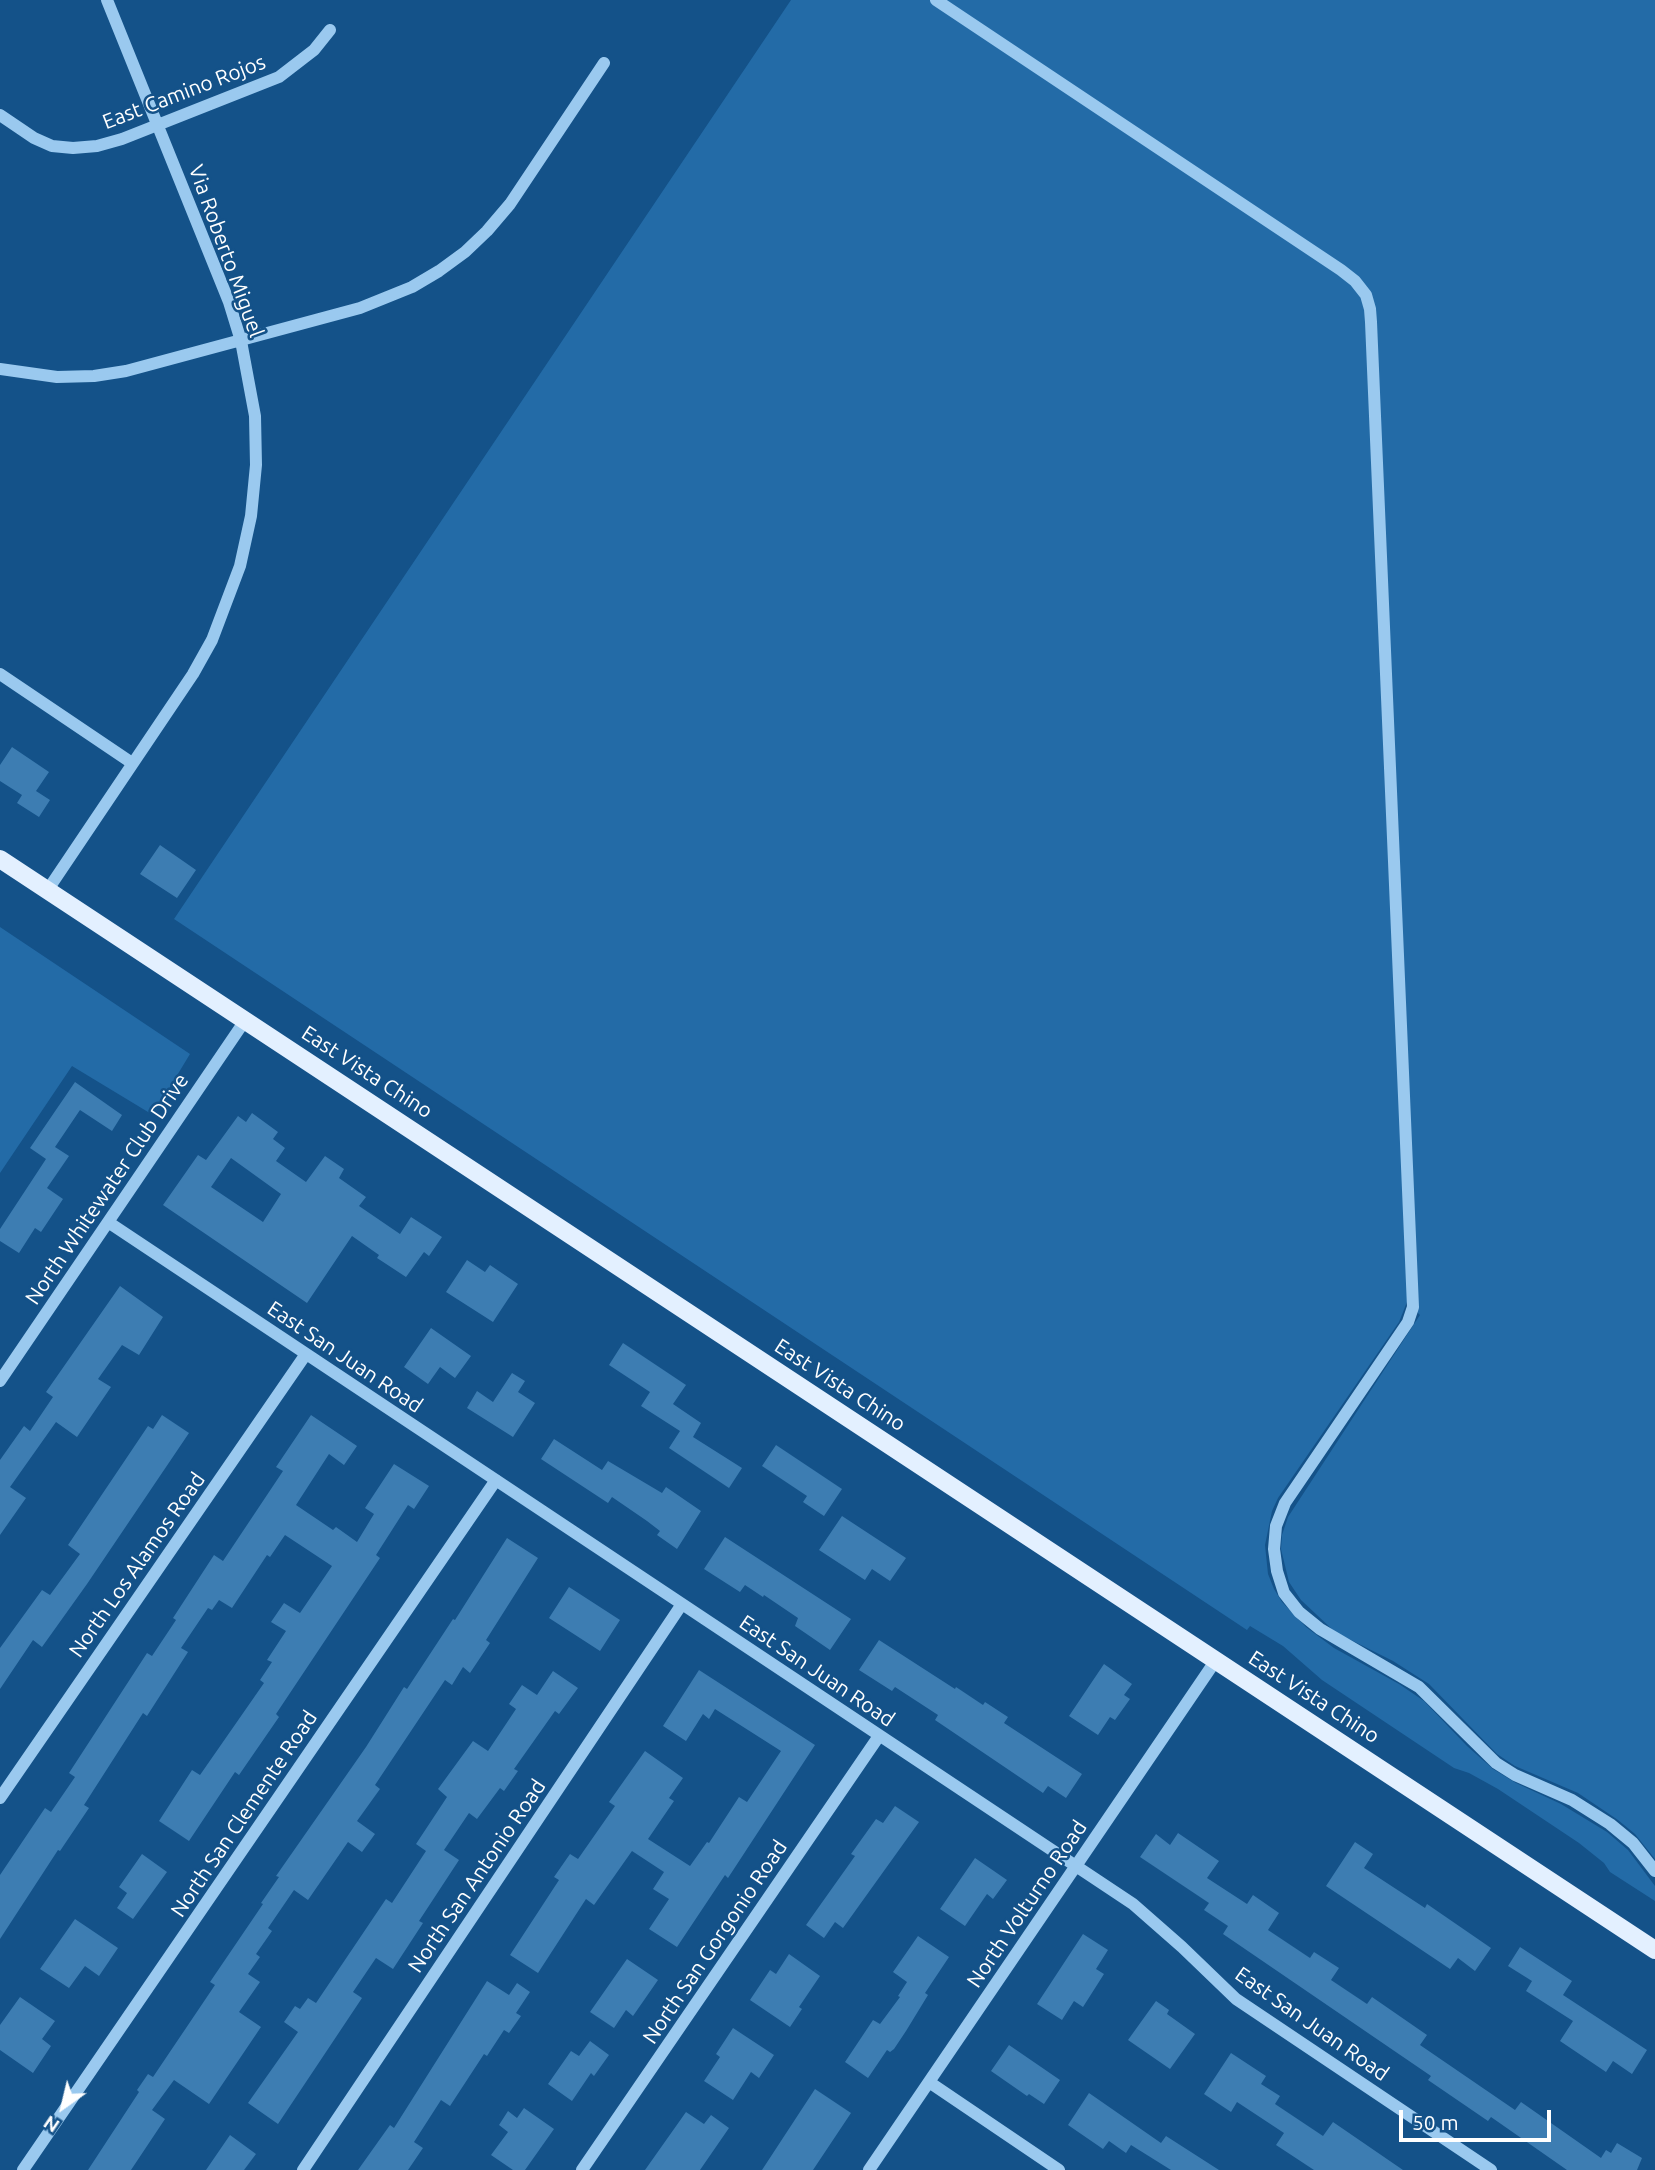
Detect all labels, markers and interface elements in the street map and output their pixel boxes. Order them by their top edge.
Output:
street label: East Camino Rojos [99,49,269,135]
street label: Via Roberto Miguel [183,161,269,341]
street label: East Vista Chino [297,1020,437,1124]
street label: North Whitewater Club Drive [20,1069,194,1309]
street label: East San Juan Road [263,1296,427,1418]
street label: East Vista Chino [770,1333,910,1437]
street label: North Los Alamos Road [64,1468,210,1662]
street label: East San Juan Road [735,1610,899,1732]
street label: East Vista Chino [1244,1645,1384,1749]
street label: North San Clemente Road [165,1706,323,1922]
street label: North San Antonio Road [403,1775,551,1977]
street label: North Volturno Road [962,1816,1092,1992]
street label: North San Gorgonio Road [637,1835,793,2049]
street label: East San Juan Road [1230,1962,1394,2086]
north arrow [28,2072,98,2142]
scale bar [1403,2096,1555,2140]
text: 50 m [1412,2110,1459,2134]
text: N [39,2111,63,2137]

